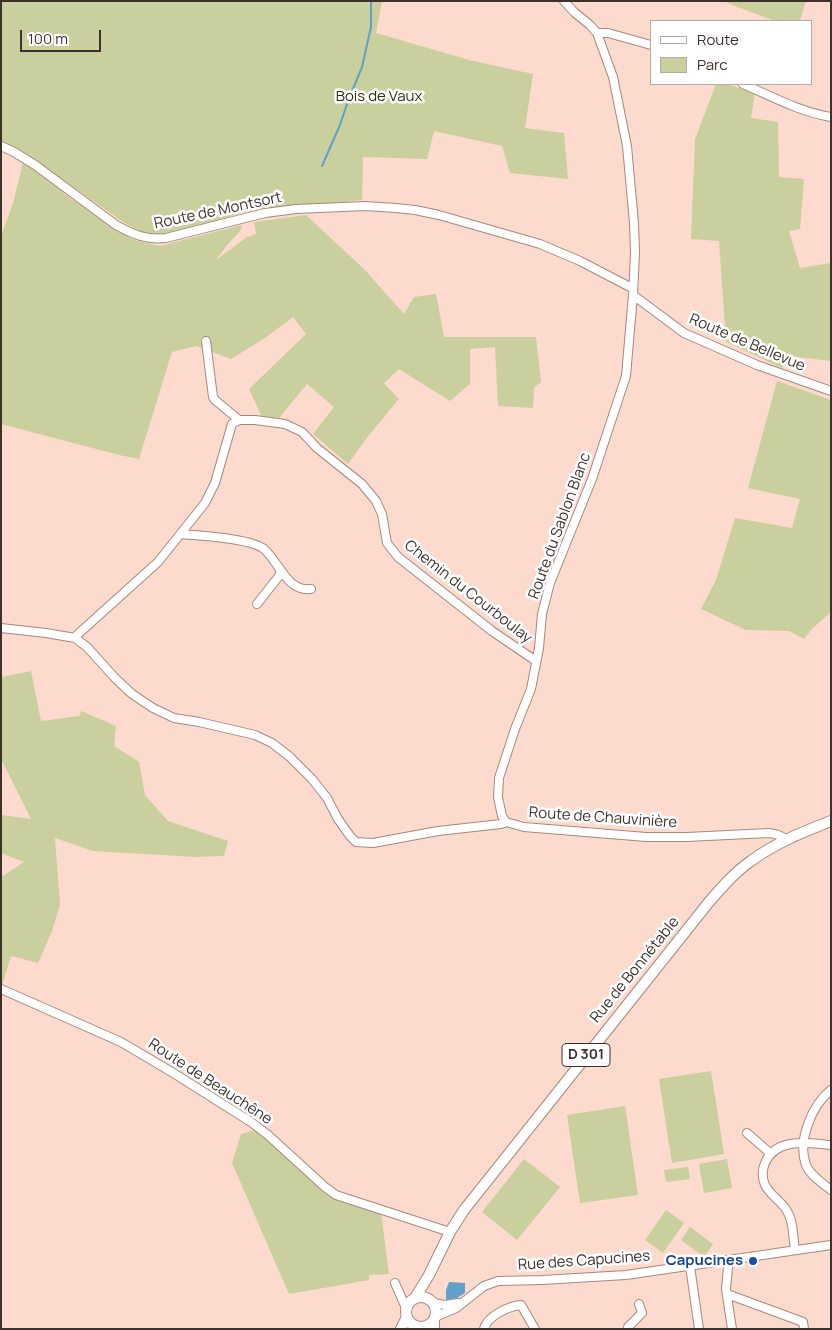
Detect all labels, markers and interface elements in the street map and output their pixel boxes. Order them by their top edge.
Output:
scale bar [22,20,104,52]
legend [650,20,812,85]
text: 100 m [28,28,68,49]
text: Route [697,29,739,50]
text: Parc [697,54,728,75]
park label: Bois de Vaux [336,88,422,106]
street label: Route de Montsort [153,189,283,233]
street label: Route de Bellevue [686,310,808,376]
street label: Route du Sablon Blanc [525,450,595,602]
street label: Chemin du Courboulay [401,537,535,647]
street label: Route de Chauvinière [528,804,678,832]
street label: Rue de Bonnétable [587,913,683,1027]
street label: Route de Beauchêne [145,1035,275,1129]
road number: D 301 [562,1044,610,1066]
street label: Rue des Capucines [517,1247,651,1275]
place label: Capucines [666,1252,743,1270]
marker: Capucines [747,1255,759,1267]

